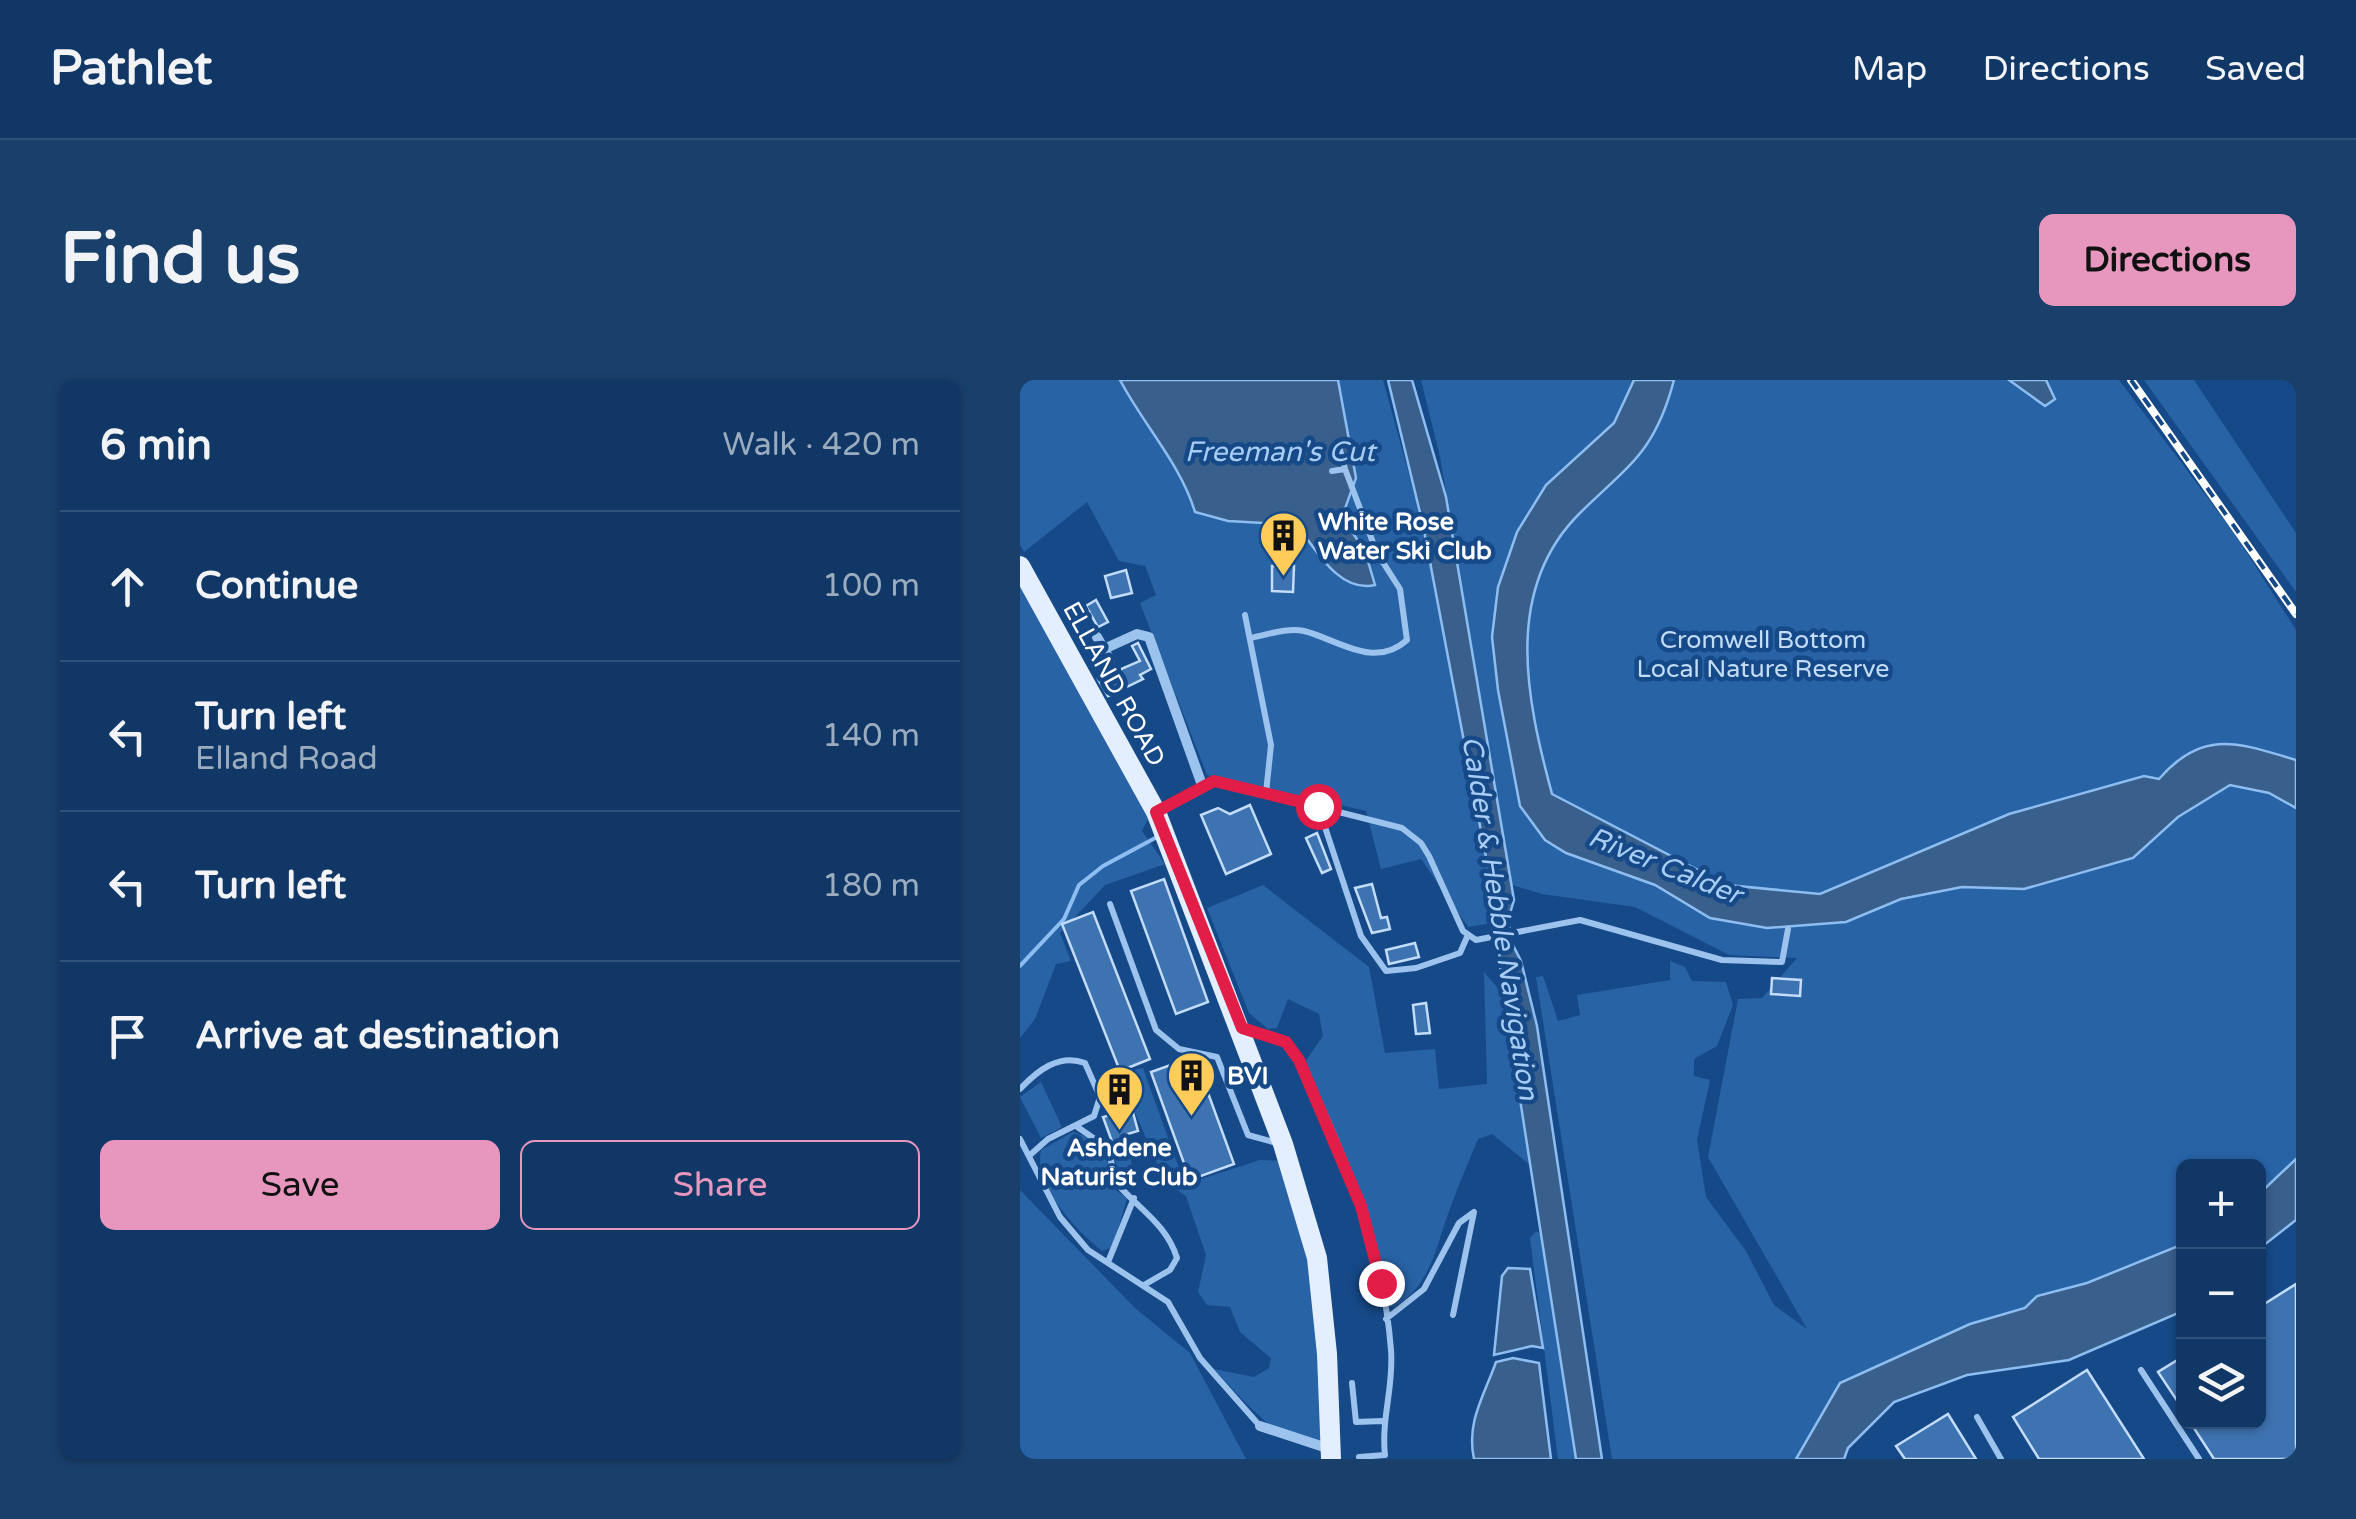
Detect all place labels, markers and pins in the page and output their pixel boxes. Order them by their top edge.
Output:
place label: White Rose Water Ski Club [1318,507,1492,566]
building icon: White Rose Water Ski Club [1257,510,1309,578]
building icon: BVI [1166,1050,1218,1118]
place label: BVI [1227,1061,1269,1091]
building icon: Ashdene Naturist Club [1093,1064,1145,1132]
place label: Ashdene Naturist Club [1041,1133,1198,1192]

